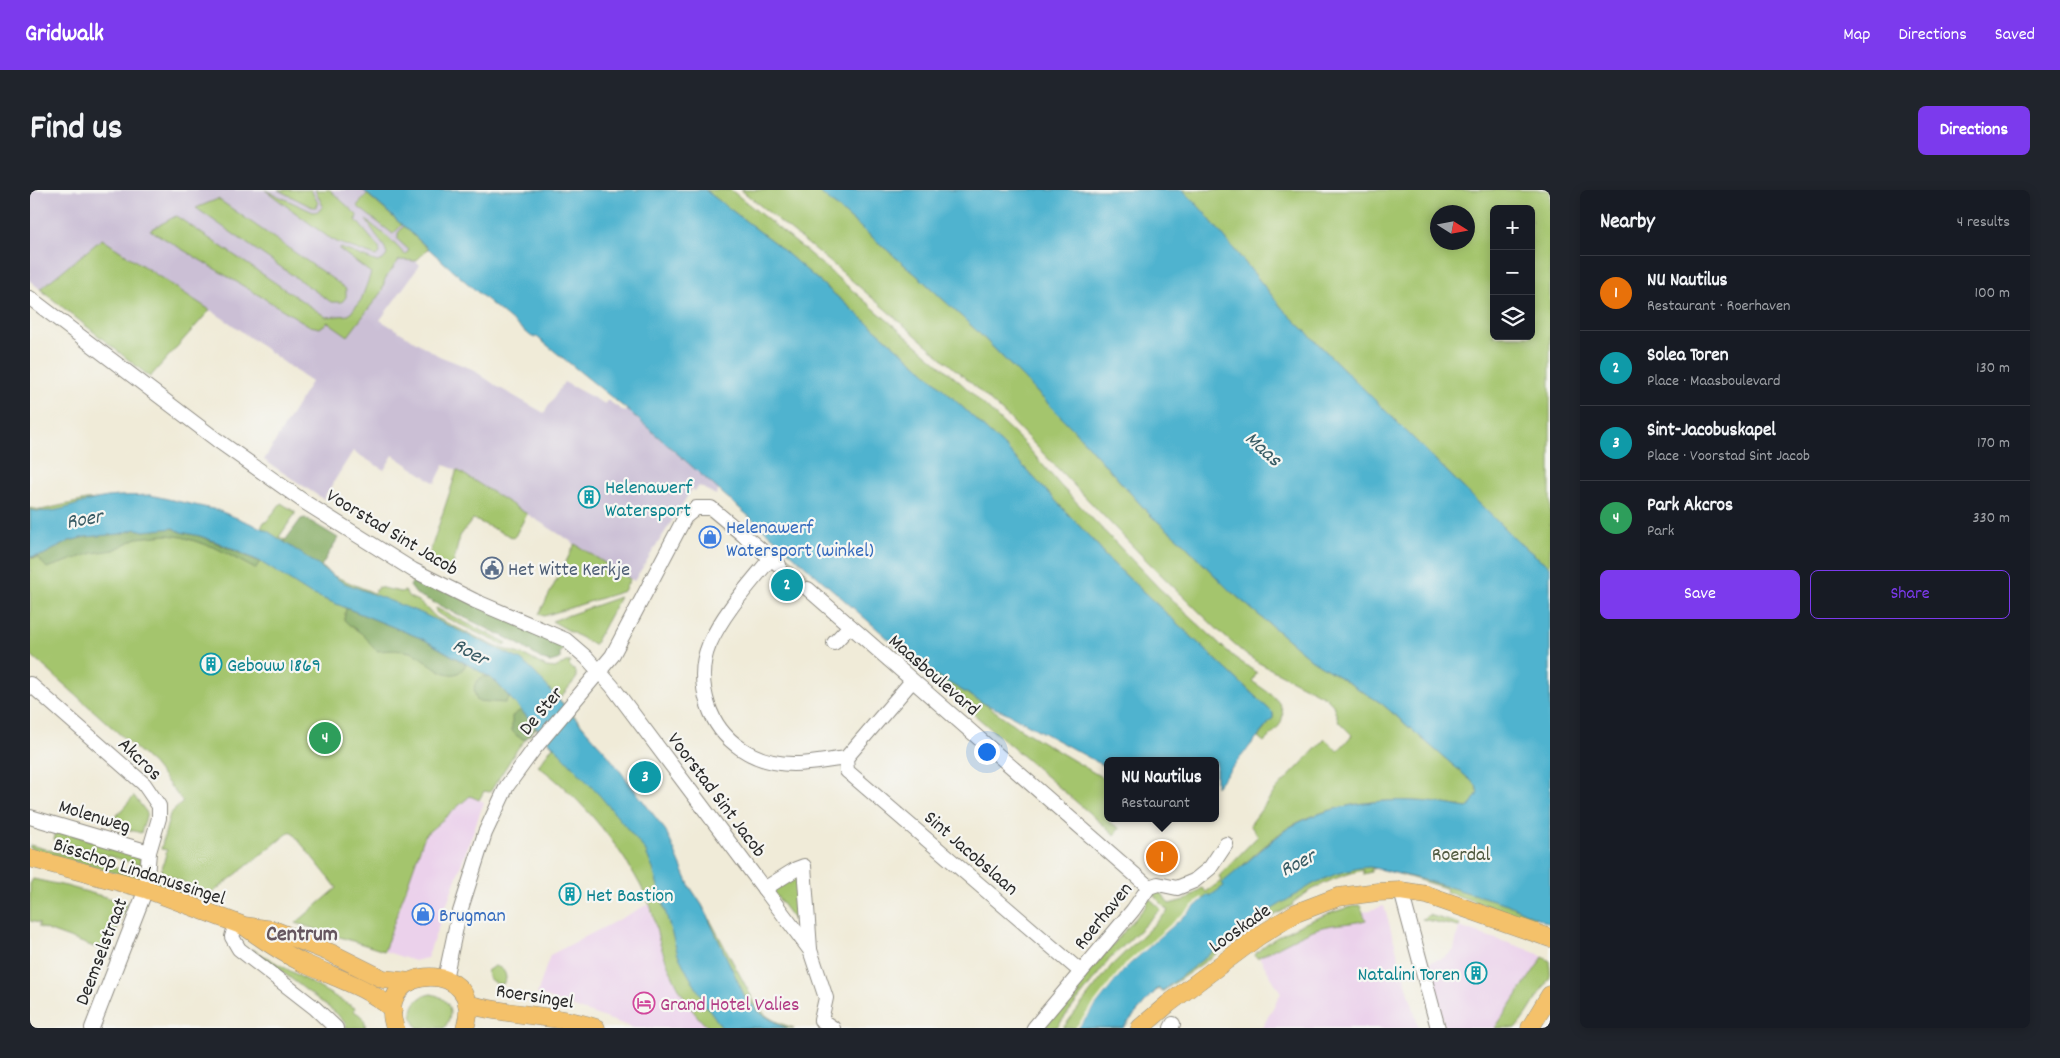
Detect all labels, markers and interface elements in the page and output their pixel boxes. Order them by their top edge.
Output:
text: Gridwalk [25,18,104,52]
text: Map [1843,23,1870,48]
text: Directions [1898,23,1967,48]
text: Saved [1995,23,2035,48]
text: Find us [30,105,122,155]
button: Directions [1918,106,2030,155]
north arrow [1430,205,1475,250]
map controls [1490,205,1535,340]
button: + [1490,205,1535,250]
text: Nearby [1600,208,1655,238]
text: 4 results [1957,211,2010,234]
button: − [1490,250,1535,295]
text: NU Nautilus [1647,268,1728,295]
text: 1 [1614,282,1618,305]
text: 100 m [1974,282,2010,305]
button: layers [1490,295,1535,340]
text: Restaurant · Roerhaven [1647,295,1790,318]
text: Solea Toren [1647,343,1729,370]
text: 2 [1613,357,1620,380]
text: 130 m [1976,357,2010,380]
text: Place · Maasboulevard [1647,370,1781,393]
text: Sint-Jacobuskapel [1647,418,1776,445]
water label: Maas [1237,425,1288,476]
text: 3 [1612,432,1620,455]
text: 170 m [1977,432,2010,455]
text: Place · Voorstad Sint Jacob [1647,445,1810,468]
place label: Helenawerf Watersport [605,475,693,526]
street label: Voorstad Sint Jacob [320,483,463,584]
building icon: Helenawerf Watersport [577,485,601,509]
text: Park Akcros [1647,493,1733,520]
water label: Roer [64,503,107,539]
text: 4 [1613,507,1619,530]
text: 330 m [1972,507,2010,530]
place label: Helenawerf Watersport (winkel) [726,515,874,566]
text: Park [1647,520,1674,543]
shop icon: Helenawerf Watersport (winkel) [698,525,722,549]
public building icon: Het Witte Kerkje [480,556,504,580]
place label: Het Witte Kerkje [508,557,630,585]
pin: 2 [771,566,803,604]
button: Save [1600,570,1800,619]
button: Share [1810,570,2010,619]
street label: Maasboulevard [881,629,985,724]
water label: Roer [446,632,495,677]
building icon: Gebouw 1869 [199,652,223,676]
place label: Gebouw 1869 [227,653,321,681]
street label: De Ster [514,681,571,742]
pin: 4 [309,719,341,757]
street label: Voorstad Sint Jacob [659,728,772,864]
street label: Akcros [111,732,167,788]
your location [974,739,1000,765]
popup [1104,757,1219,822]
pin: 3 [629,758,661,796]
text: NU Nautilus [1121,765,1202,792]
text: Restaurant [1121,792,1190,815]
street label: Molenweg [55,794,134,842]
street label: Sint Jacobslaan [917,805,1023,903]
street label: Bisschop Lindanussingel [49,832,229,914]
pin: 1 [1146,838,1178,876]
water label: Roer [1275,842,1323,886]
park label: Roerdal [1432,842,1490,870]
street label: Roerhaven [1068,877,1140,957]
building icon: Het Bastion [558,882,582,906]
place label: Het Bastion [586,883,673,911]
street label: Deemselstraat [69,894,136,1010]
street label: Looskade [1204,898,1278,961]
shop icon: Brugman [411,902,435,926]
place label: Brugman [439,903,506,931]
district label: Centrum [266,920,338,951]
building icon: Natalini Toren [1464,961,1488,985]
place label: Natalini Toren [1358,962,1460,990]
street label: Roersingel [494,978,576,1018]
hotel icon: Grand Hotel Valies [632,991,656,1015]
place label: Grand Hotel Valies [660,992,799,1020]

